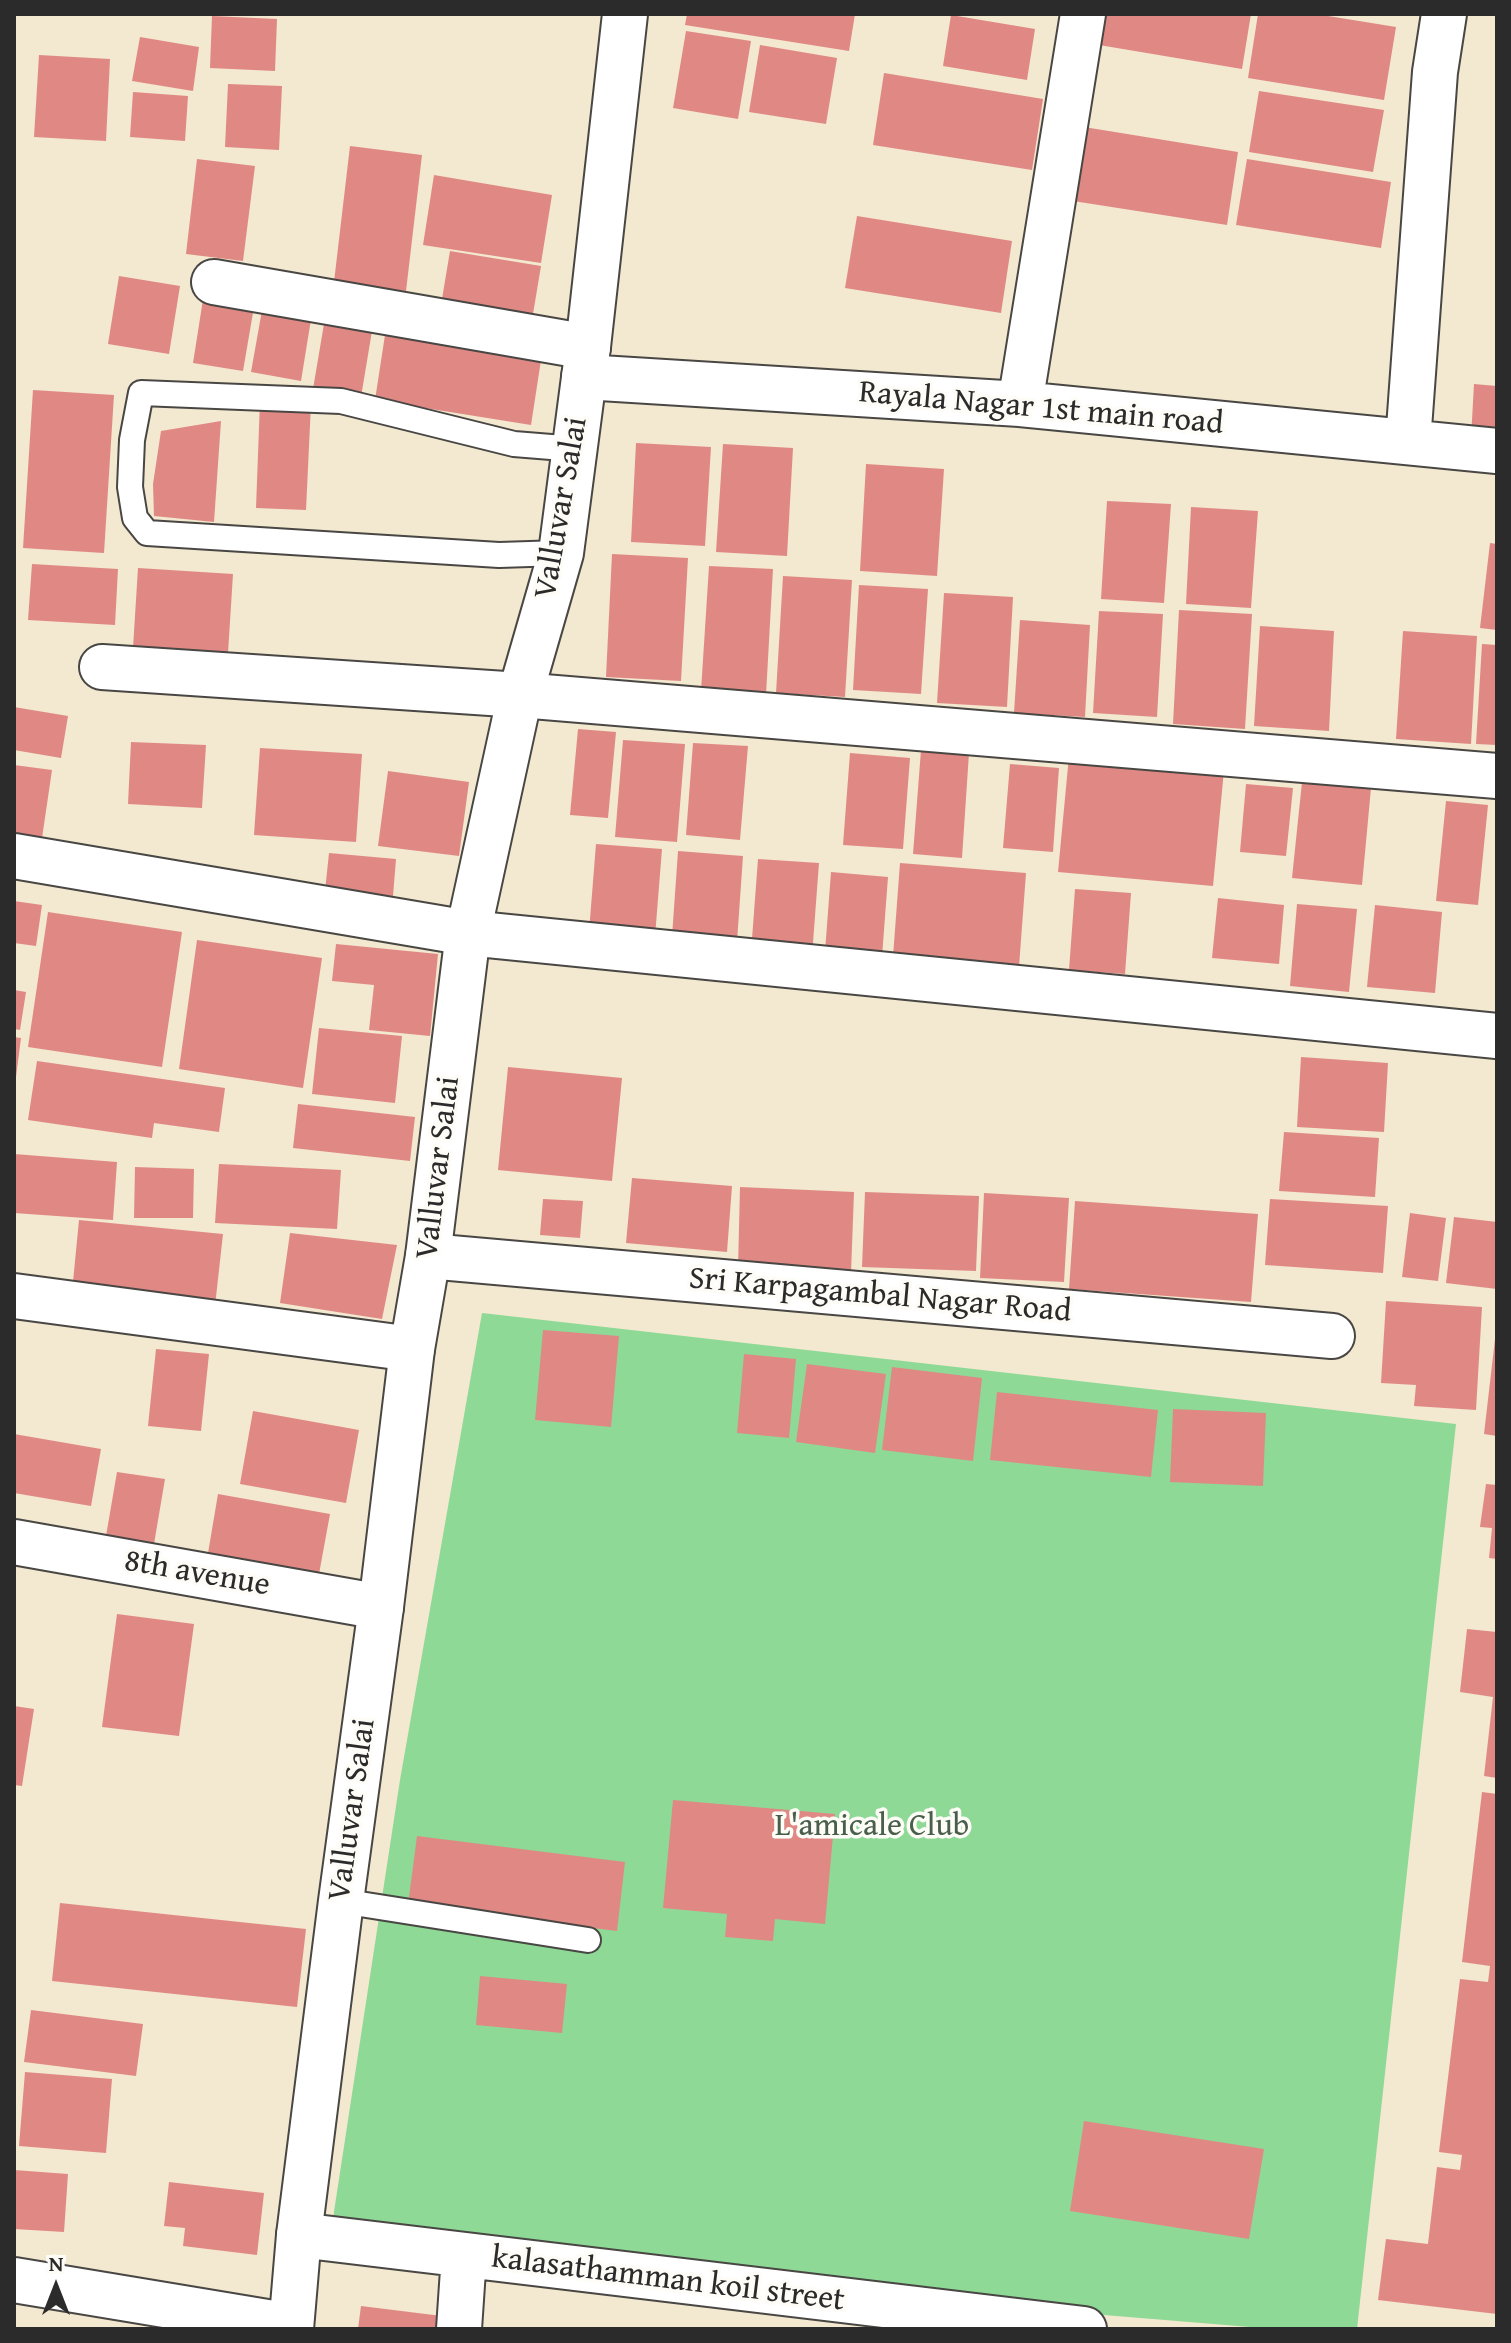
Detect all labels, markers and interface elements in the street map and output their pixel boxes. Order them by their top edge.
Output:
street label: Rayala Nagar 1st main road [857,374,1225,444]
street label: Valluvar Salai [527,414,597,602]
street label: Valluvar Salai [409,1074,469,1262]
street label: Sri Karpagambal Nagar Road [687,1260,1073,1332]
street label: 8th avenue [121,1542,273,1606]
street label: Valluvar Salai [321,1716,385,1904]
park label: L'amicale Club [775,1808,969,1846]
street label: kalasathamman koil street [489,2239,847,2321]
north arrow [16,2247,96,2327]
text: N [49,2247,63,2279]

